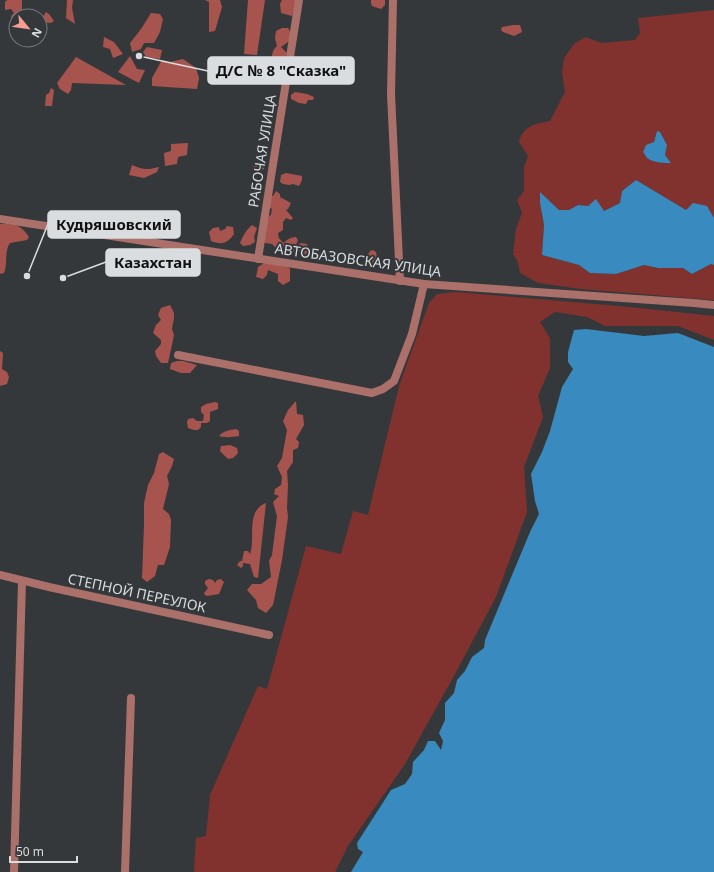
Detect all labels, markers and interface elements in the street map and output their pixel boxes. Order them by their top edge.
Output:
north arrow [8,8,48,48]
text: N [28,26,46,41]
callout: Д/С № 8 "Сказка" [208,57,354,84]
text: Д/С № 8 "Сказка" [216,60,346,80]
street label: РАБОЧАЯ УЛИЦА [243,93,280,209]
callout: Кудряшовский [48,211,180,238]
text: Кудряшовский [56,214,172,234]
street label: АВТОБАЗОВСКАЯ УЛИЦА [274,238,443,281]
callout: Казахстан [106,249,200,276]
text: Казахстан [114,252,192,272]
street label: СТЕПНОЙ ПЕРЕУЛОК [66,569,208,617]
scale bar [10,838,77,864]
text: 50 m [16,843,44,860]

